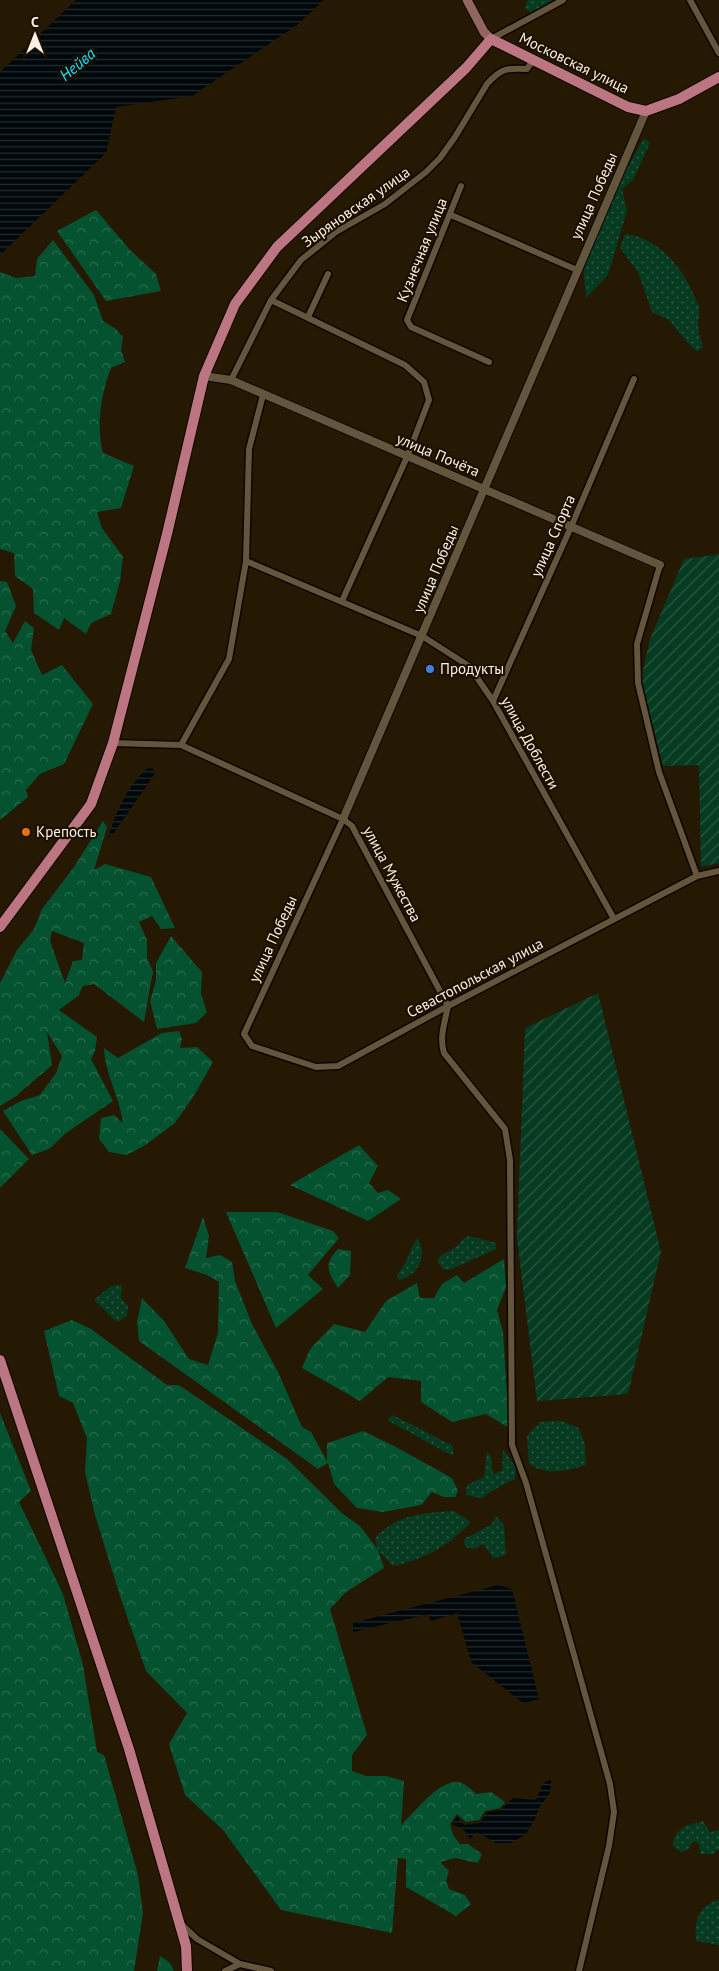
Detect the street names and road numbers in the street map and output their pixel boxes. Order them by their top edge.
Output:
street label: Московская улица [516,28,632,97]
street label: улица Победы [566,149,621,242]
street label: Зыряновская улица [298,162,413,251]
street label: Кузнечная улица [392,195,451,305]
street label: улица Почёта [394,429,483,481]
street label: улица Спорта [526,492,579,580]
street label: улица Победы [409,522,463,616]
street label: улица Доблести [497,693,564,792]
street label: улица Мужества [359,823,426,925]
street label: улица Победы [244,892,301,985]
street label: Севастопольская улица [403,934,546,1022]

